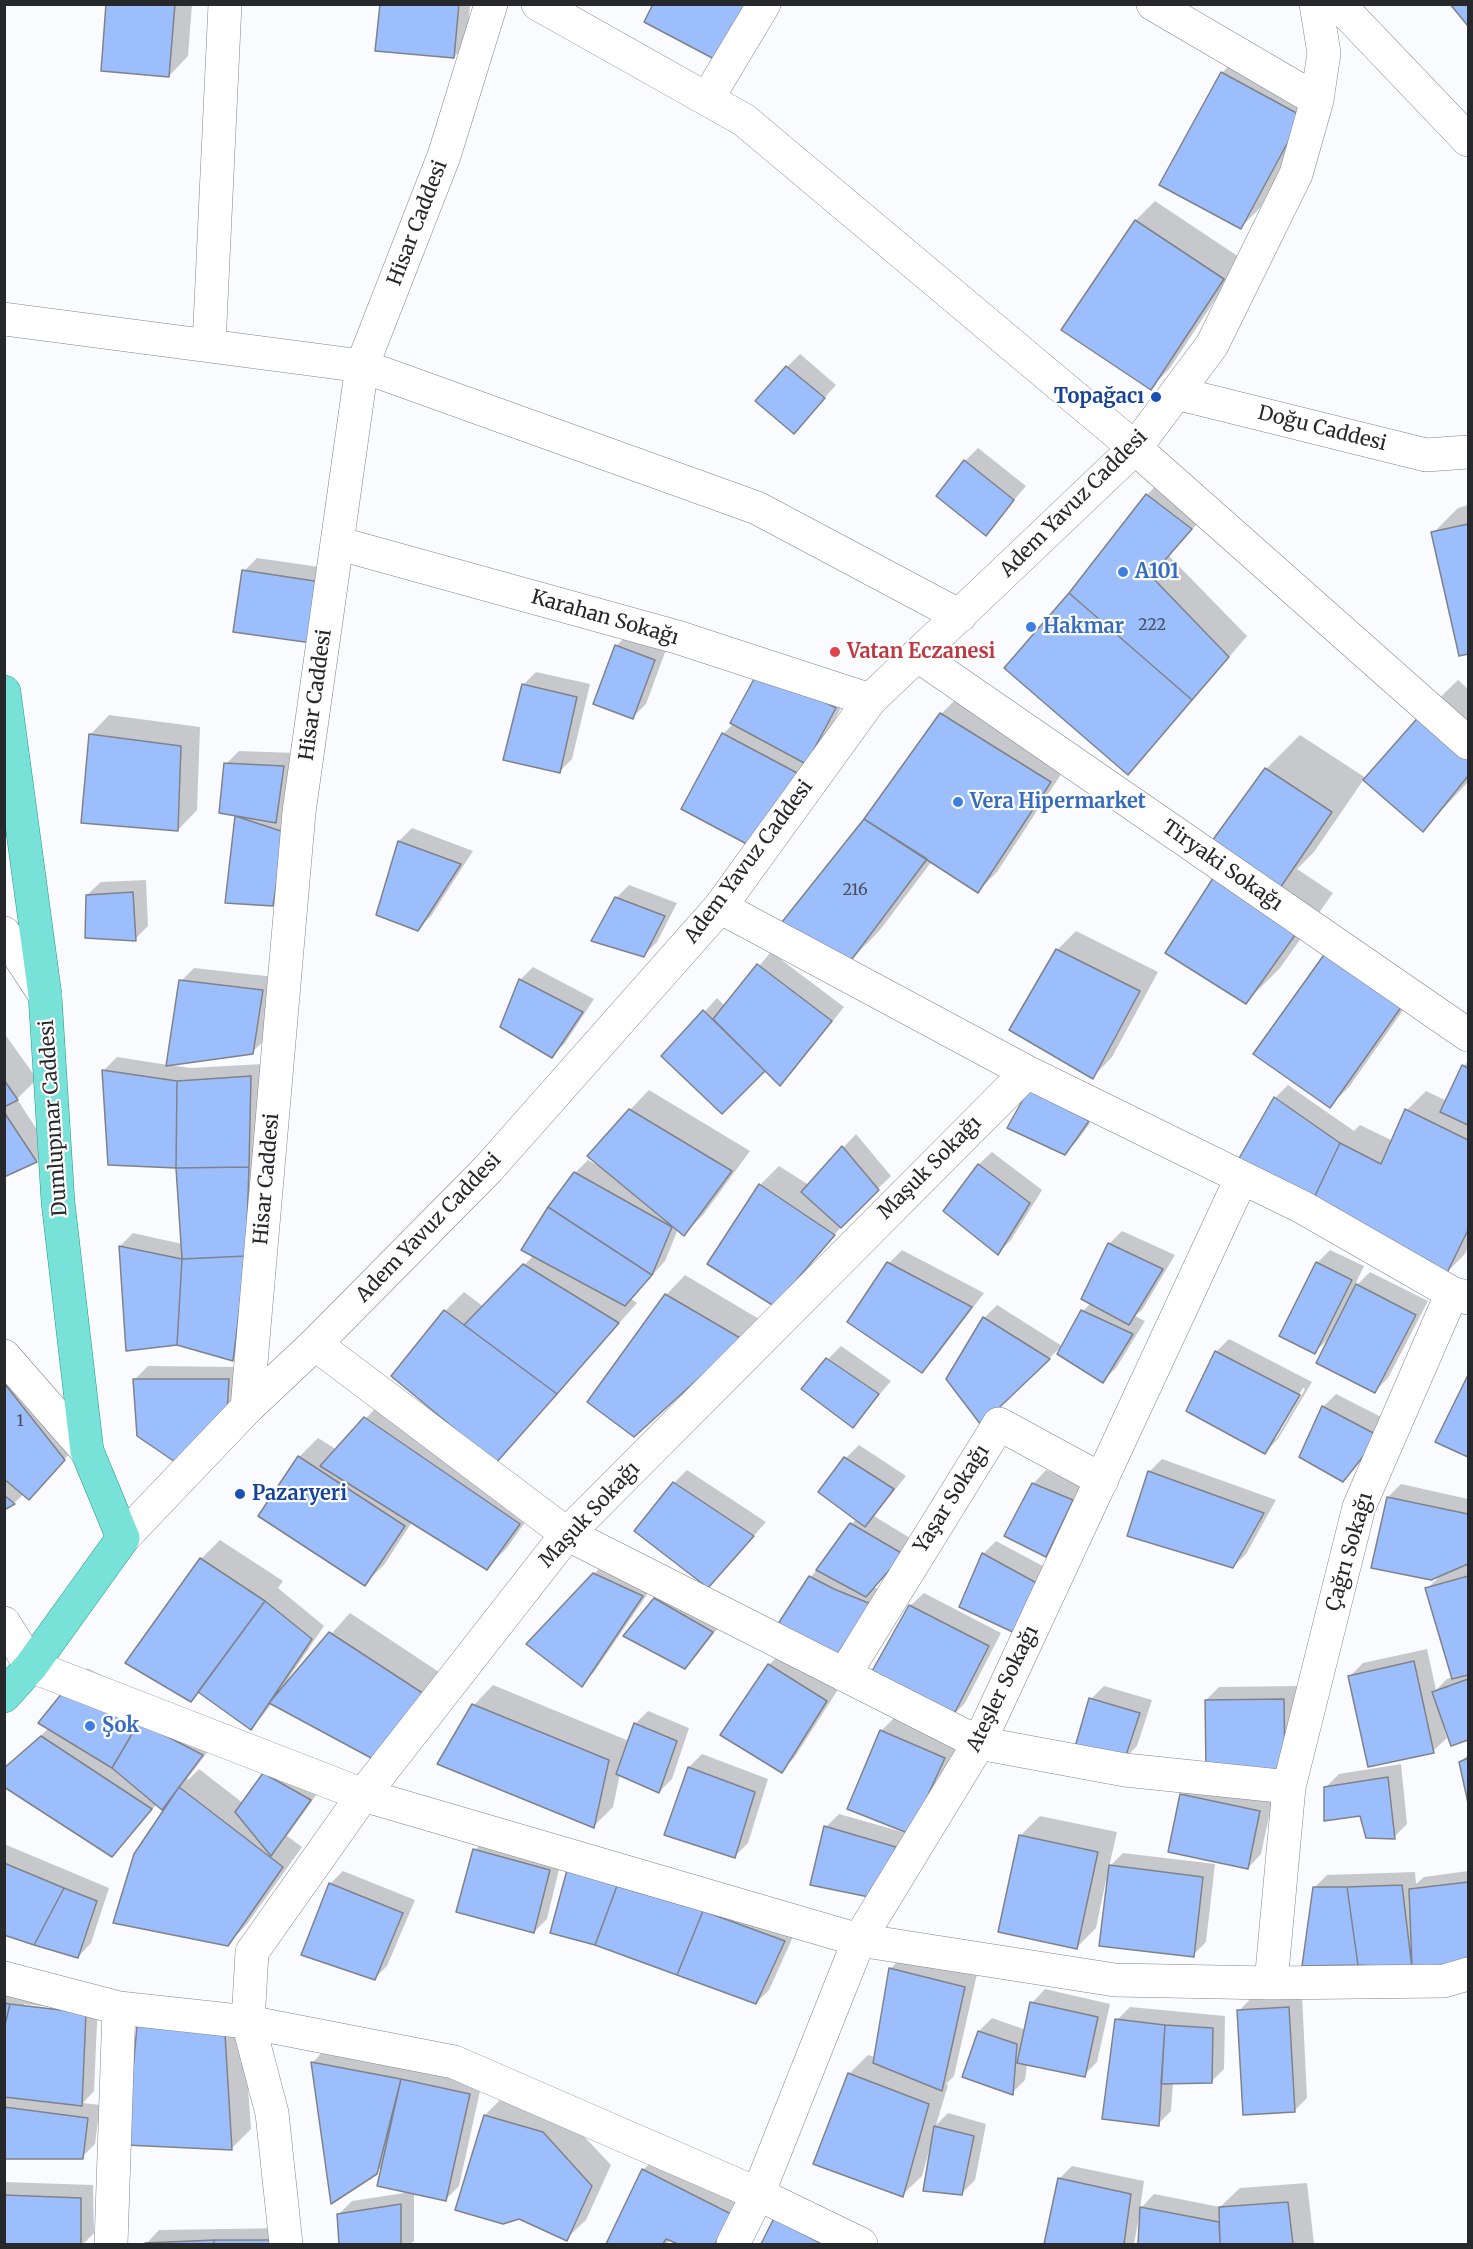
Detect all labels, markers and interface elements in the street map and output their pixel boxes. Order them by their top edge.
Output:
street label: Hisar Caddesi [383,157,453,289]
place label: Topağacı [1054,385,1144,409]
marker: Topağacı [1149,390,1163,404]
street label: Doğu Caddesi [1255,401,1389,457]
street label: Adem Yavuz Caddesi [995,425,1153,583]
place label: A101 [1135,560,1179,584]
marker: A101 [1116,565,1130,579]
street label: Karahan Sokağı [529,585,681,651]
place label: Hakmar [1043,615,1124,639]
house number: 222 [1138,615,1166,635]
marker: Hakmar [1024,620,1038,634]
street label: Hisar Caddesi [295,628,337,762]
place label: Vatan Eczanesi [847,640,995,664]
marker: Vatan Eczanesi [828,645,842,659]
street label: Adem Yavuz Caddesi [680,776,818,948]
place label: Vera Hipermarket [970,790,1146,814]
marker: Vera Hipermarket [951,795,965,809]
street label: Tiryaki Sokağı [1157,816,1287,916]
house number: 216 [842,880,868,900]
street label: Dumlupınar Caddesi [35,1019,73,1217]
street label: Maşuk Sokağı [873,1111,987,1225]
street label: Hisar Caddesi [249,1112,285,1246]
street label: Adem Yavuz Caddesi [352,1148,506,1308]
house number: 1 [16,1411,24,1431]
street label: Yaşar Sokağı [909,1441,995,1557]
street label: Maşuk Sokağı [535,1457,645,1573]
place label: Pazaryeri [252,1482,347,1506]
marker: Pazaryeri [233,1487,247,1501]
street label: Çağrı Sokağı [1322,1490,1378,1614]
street label: Ateşler Sokağı [962,1622,1044,1756]
place label: Şok [102,1714,139,1738]
marker: Şok [83,1719,97,1733]

